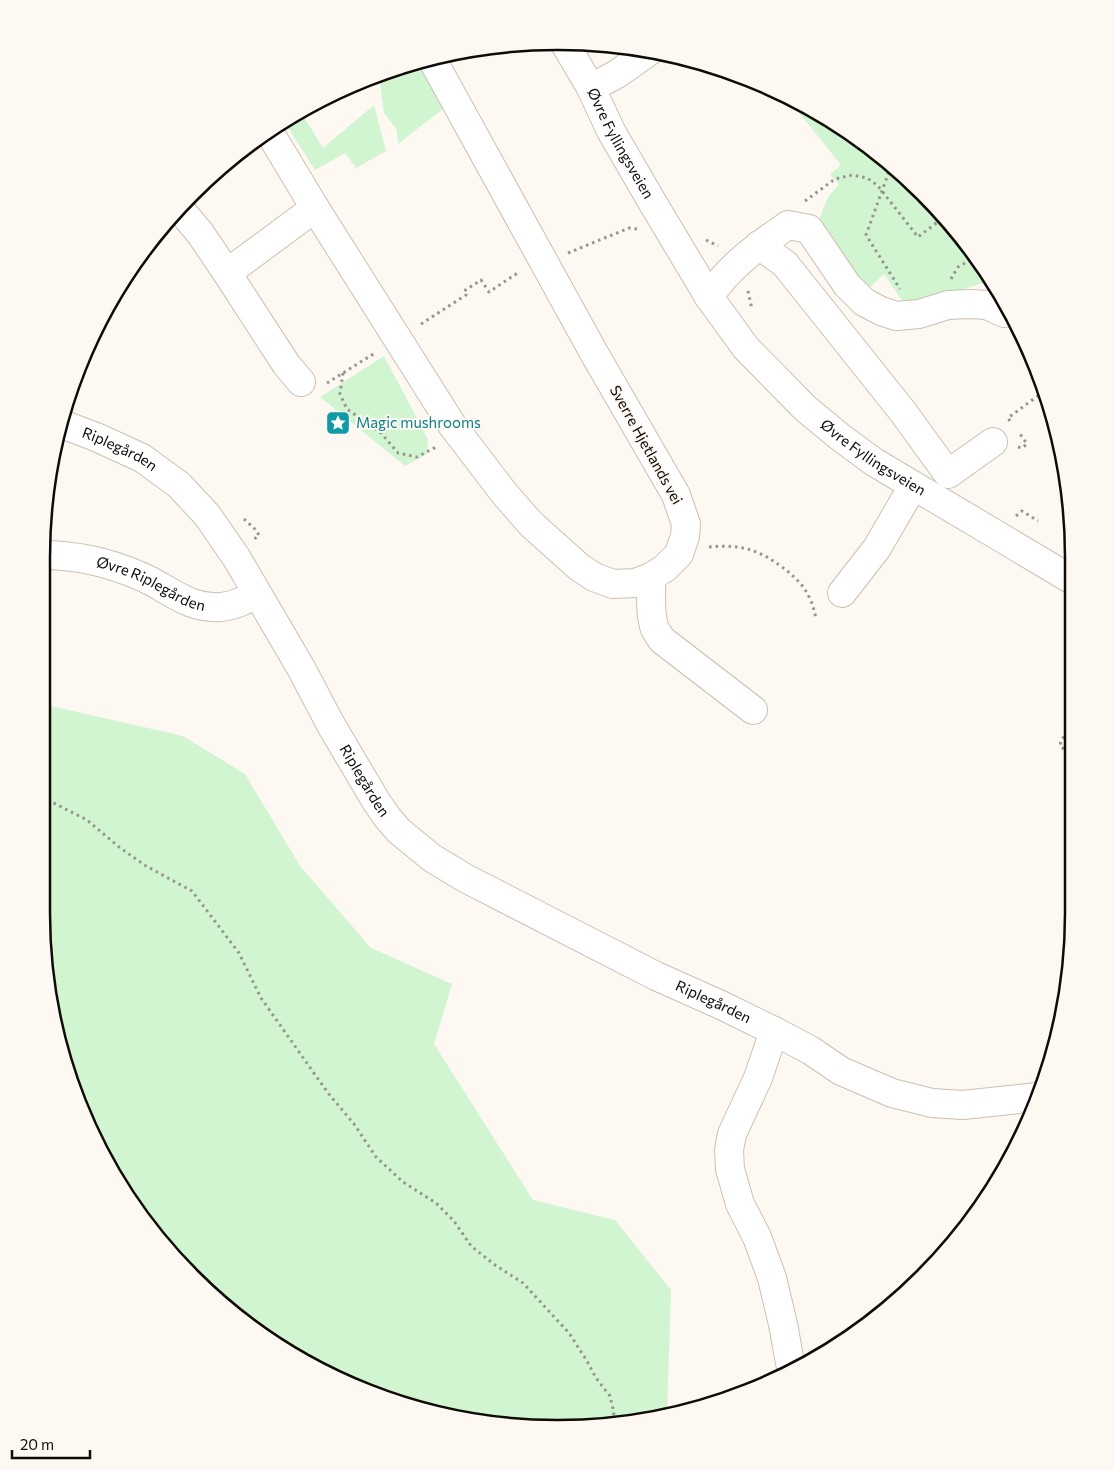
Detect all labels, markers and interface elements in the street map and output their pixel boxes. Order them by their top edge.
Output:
street label: Øvre Fyllingsveien [584,85,658,202]
street label: Sverre Hjetlands vei [607,382,687,507]
place icon: Magic mushrooms [325,410,351,436]
place label: Magic mushrooms [356,413,481,431]
street label: Øvre Fyllingsveien [817,415,929,499]
street label: Riplegården [80,423,161,474]
street label: Øvre Riplegården [95,552,207,614]
street label: Riplegården [337,741,394,820]
street label: Riplegården [673,976,754,1026]
scale bar [12,1428,90,1460]
text: 20 m [20,1435,54,1453]

